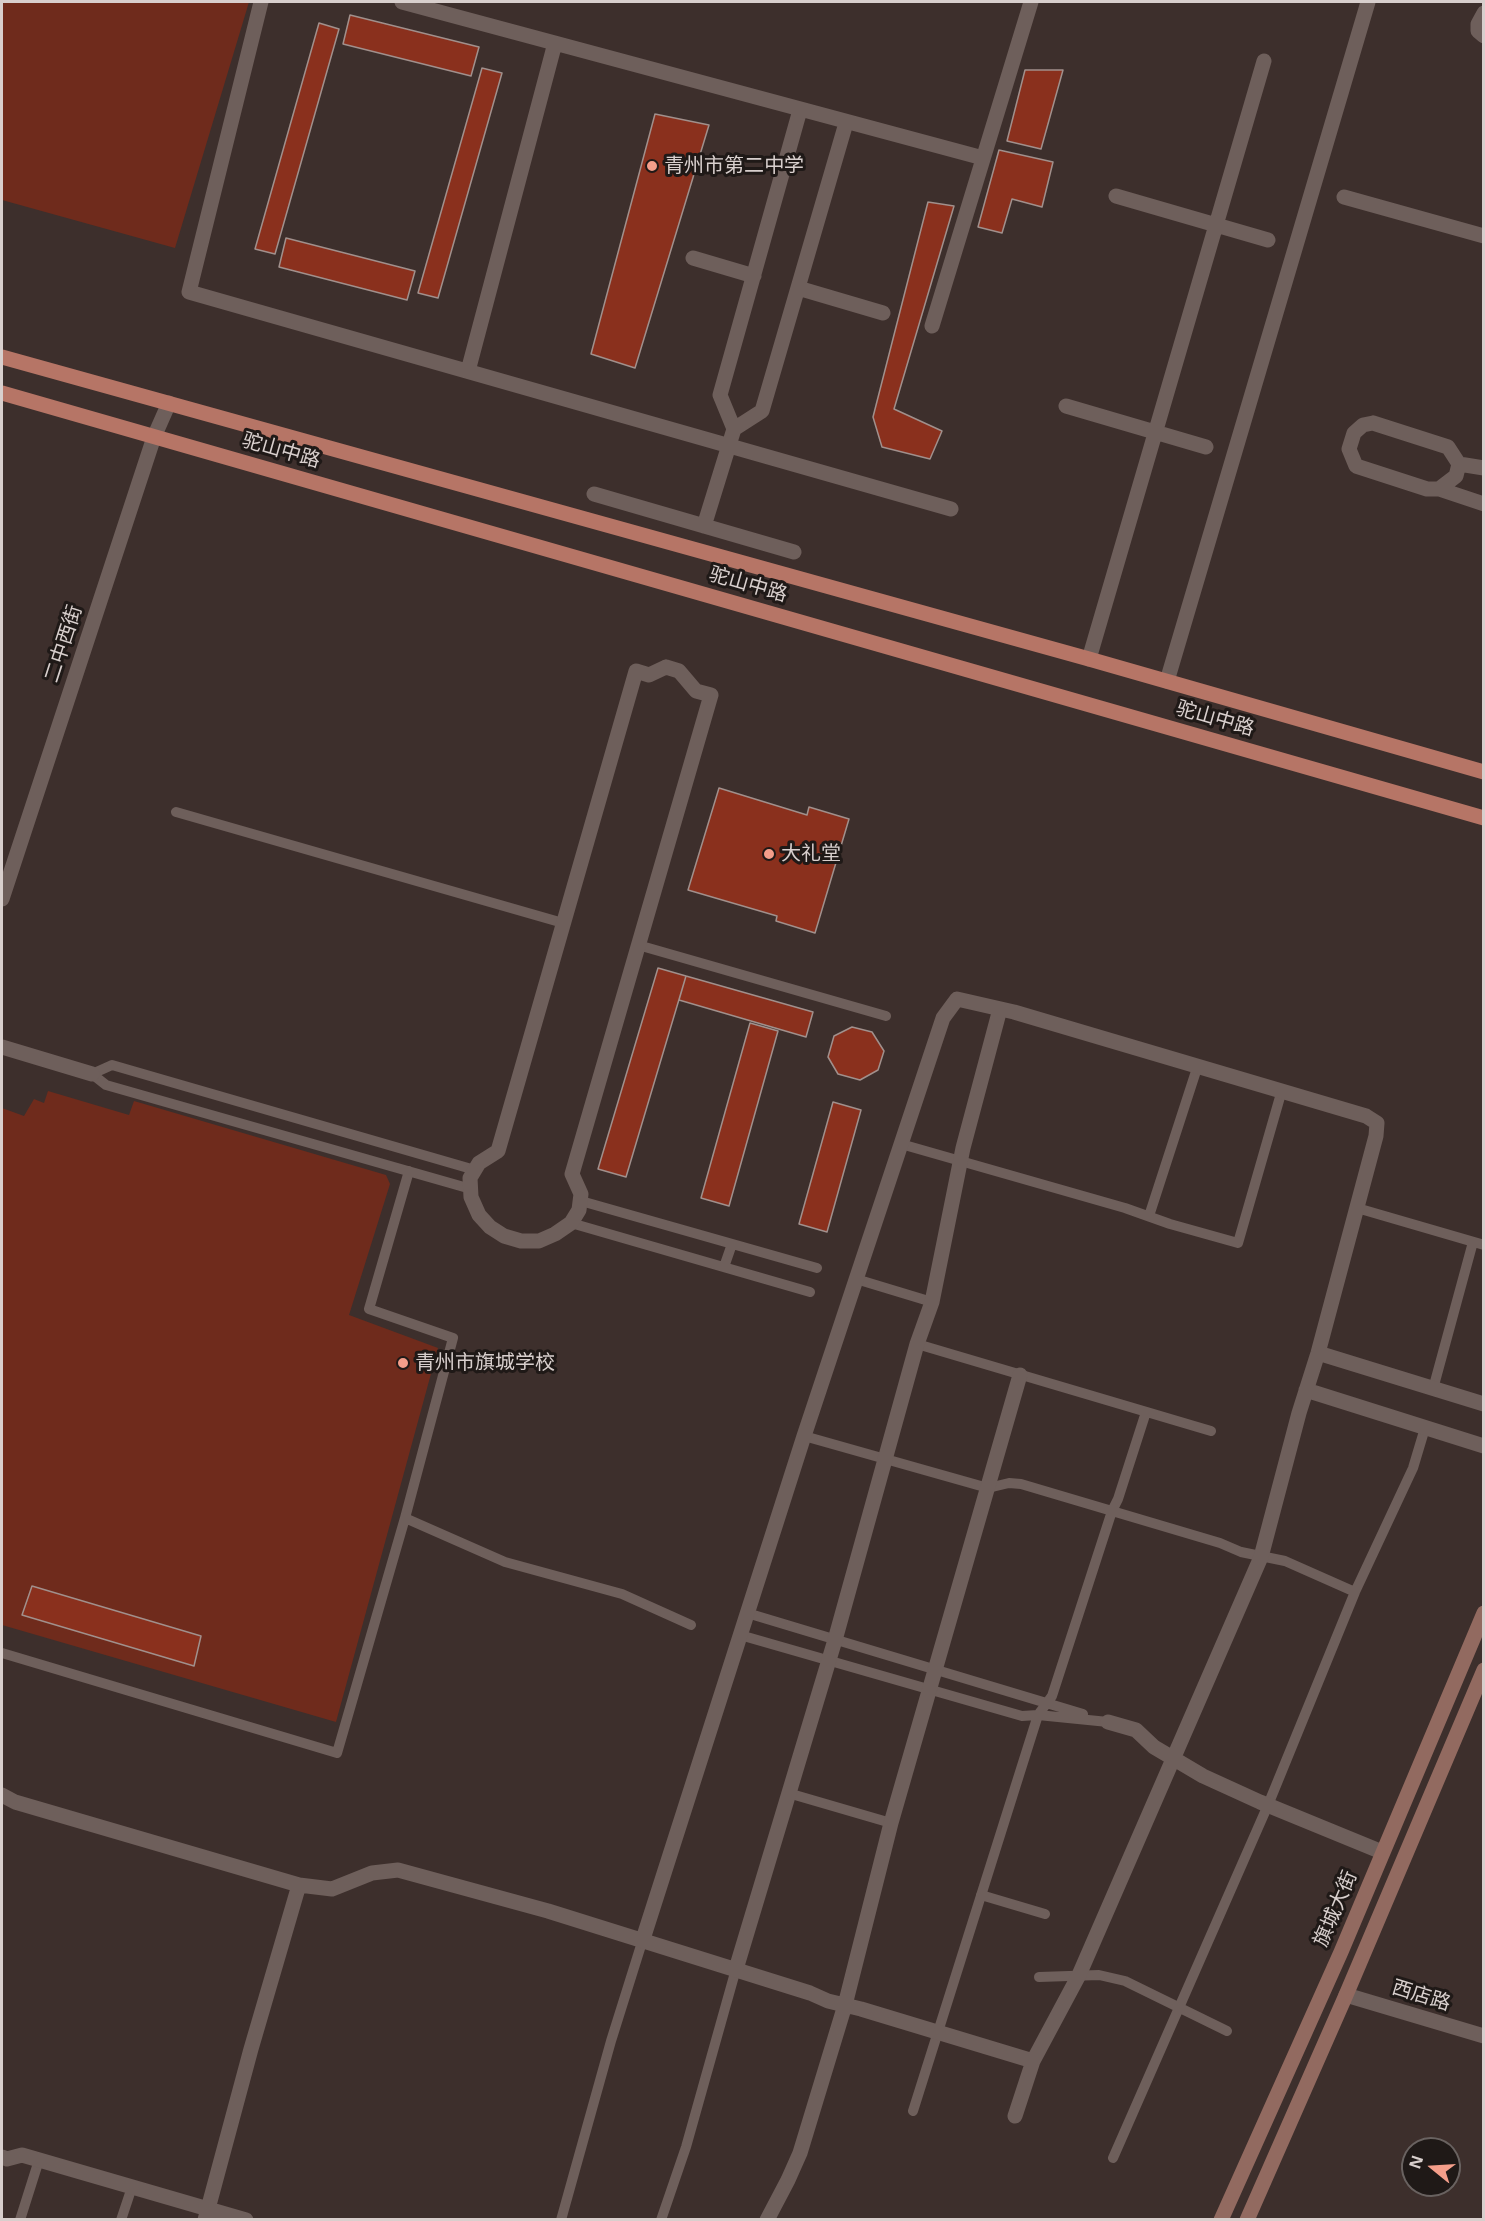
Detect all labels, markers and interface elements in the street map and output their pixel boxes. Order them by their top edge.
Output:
place label: 青州市第二中学 [664,154,804,178]
marker: 青州市第二中学 [645,159,659,173]
street label: 驼山中路 [239,428,323,474]
street label: 驼山中路 [706,562,790,608]
street label: 二中西街 [40,602,88,686]
street label: 驼山中路 [1173,696,1257,742]
place label: 大礼堂 [781,842,841,866]
marker: 大礼堂 [762,847,776,861]
place label: 青州市旗城学校 [415,1351,555,1375]
marker: 青州市旗城学校 [396,1356,410,1370]
street label: 旗城大街 [1309,1867,1363,1951]
street label: 西店路 [1389,1976,1453,2016]
north arrow [1401,2137,1461,2197]
text: N [1403,2152,1428,2172]

